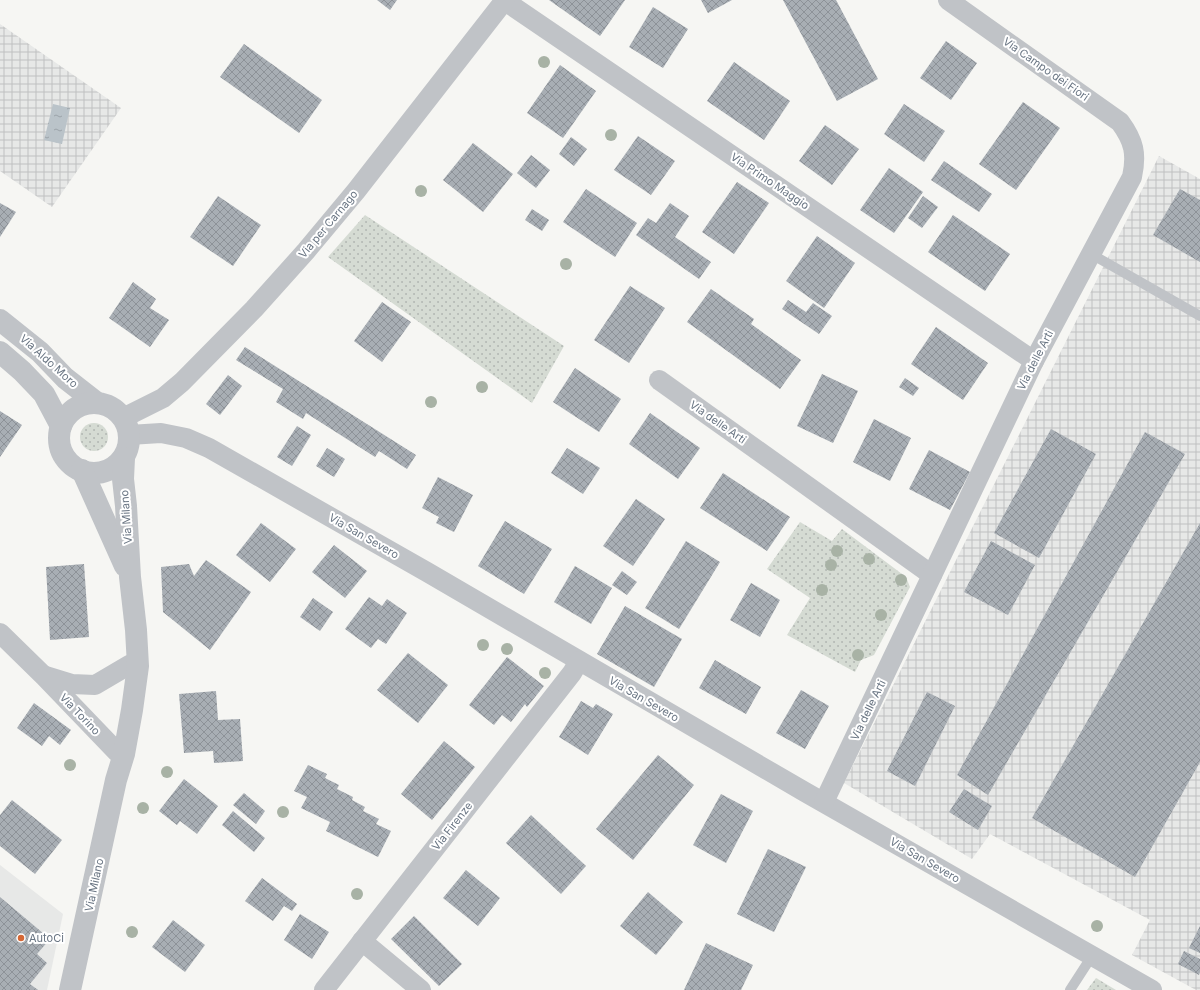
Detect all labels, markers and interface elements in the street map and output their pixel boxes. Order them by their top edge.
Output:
street label: Via Campo dei Fiori [1000,34,1092,104]
street label: Via Primo Maggio [728,150,812,213]
street label: Via per Carnago [295,187,361,261]
street label: Via delle Arti [1014,328,1056,392]
street label: Via Aldo Moro [17,331,81,391]
street label: Via delle Arti [687,397,749,447]
street label: Via Milano [117,489,135,544]
street label: Via San Severo [326,510,402,562]
street label: Via San Severo [606,673,682,725]
street label: Via delle Arti [847,677,889,743]
street label: Via Torino [57,690,104,738]
street label: Via Firenze [429,799,475,853]
street label: Via San Severo [887,834,963,886]
street label: Via Milano [82,857,107,913]
place label: AutoCi [29,931,64,945]
marker: AutoCi [16,933,26,943]

